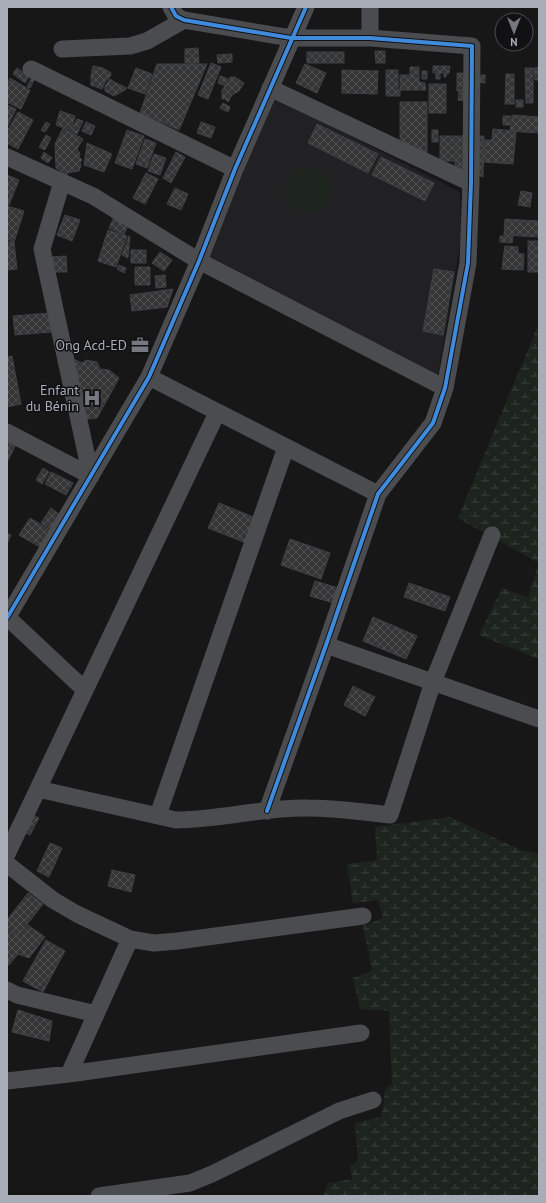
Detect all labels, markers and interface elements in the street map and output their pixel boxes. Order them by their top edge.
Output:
north arrow [494,12,534,52]
text: N [510,35,518,49]
office icon: Ong Acd-ED [130,335,150,355]
place label: Ong Acd-ED [55,336,127,354]
place label: Enfant du Bénin [26,381,79,415]
hospital icon: Enfant du Bénin [82,388,102,408]

